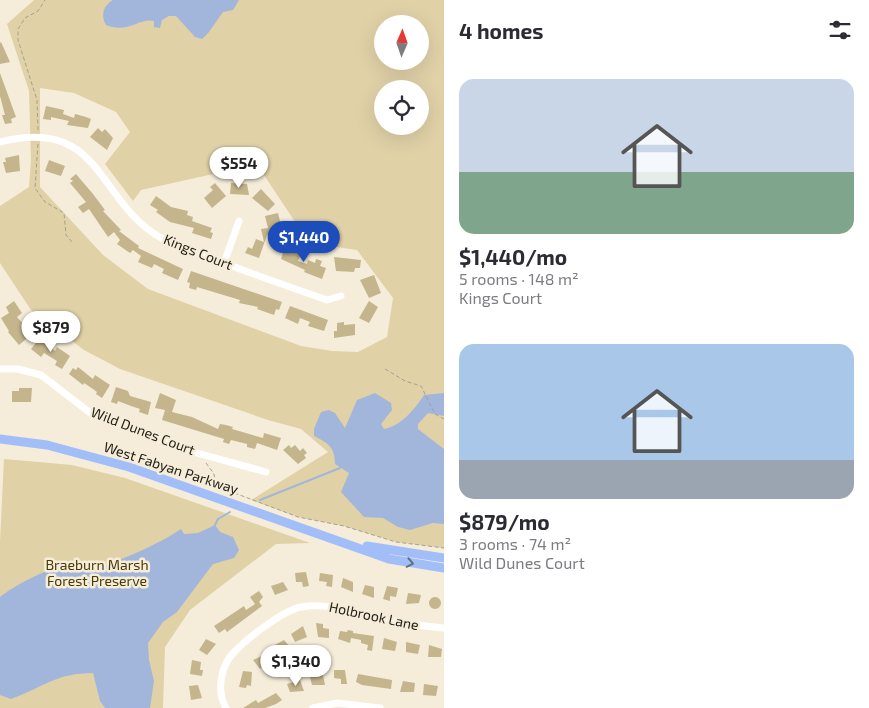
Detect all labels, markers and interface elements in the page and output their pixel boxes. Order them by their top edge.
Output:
north arrow [374,15,429,70]
map controls [374,15,429,135]
icon: filters [826,16,854,44]
text: 4 homes [459,18,543,43]
button: locate [374,80,429,135]
icon: home [612,111,702,201]
pin: $554 [209,146,269,189]
text: $554 [220,153,258,172]
pin: $1,440 [263,220,345,263]
text: $1,440 [279,227,329,246]
street label: Kings Court [161,230,235,273]
text: $1,440/mo [459,244,567,269]
text: 5 rooms · 148 m² [459,269,579,288]
text: Kings Court [459,288,542,307]
pin: $879 [21,310,81,353]
text: $879 [32,317,70,336]
icon: home [612,376,702,466]
street label: Wild Dunes Court [89,403,198,458]
street label: West Fabyan Parkway [102,438,241,497]
text: $879/mo [459,509,550,534]
text: 3 rooms · 74 m² [459,534,571,553]
text: Wild Dunes Court [459,553,585,572]
park label: Braeburn Marsh Forest Preserve [45,556,149,589]
one-way arrow [405,557,414,567]
street label: Holbrook Lane [328,598,421,633]
pin: $1,340 [255,644,337,687]
text: $1,340 [271,651,321,670]

